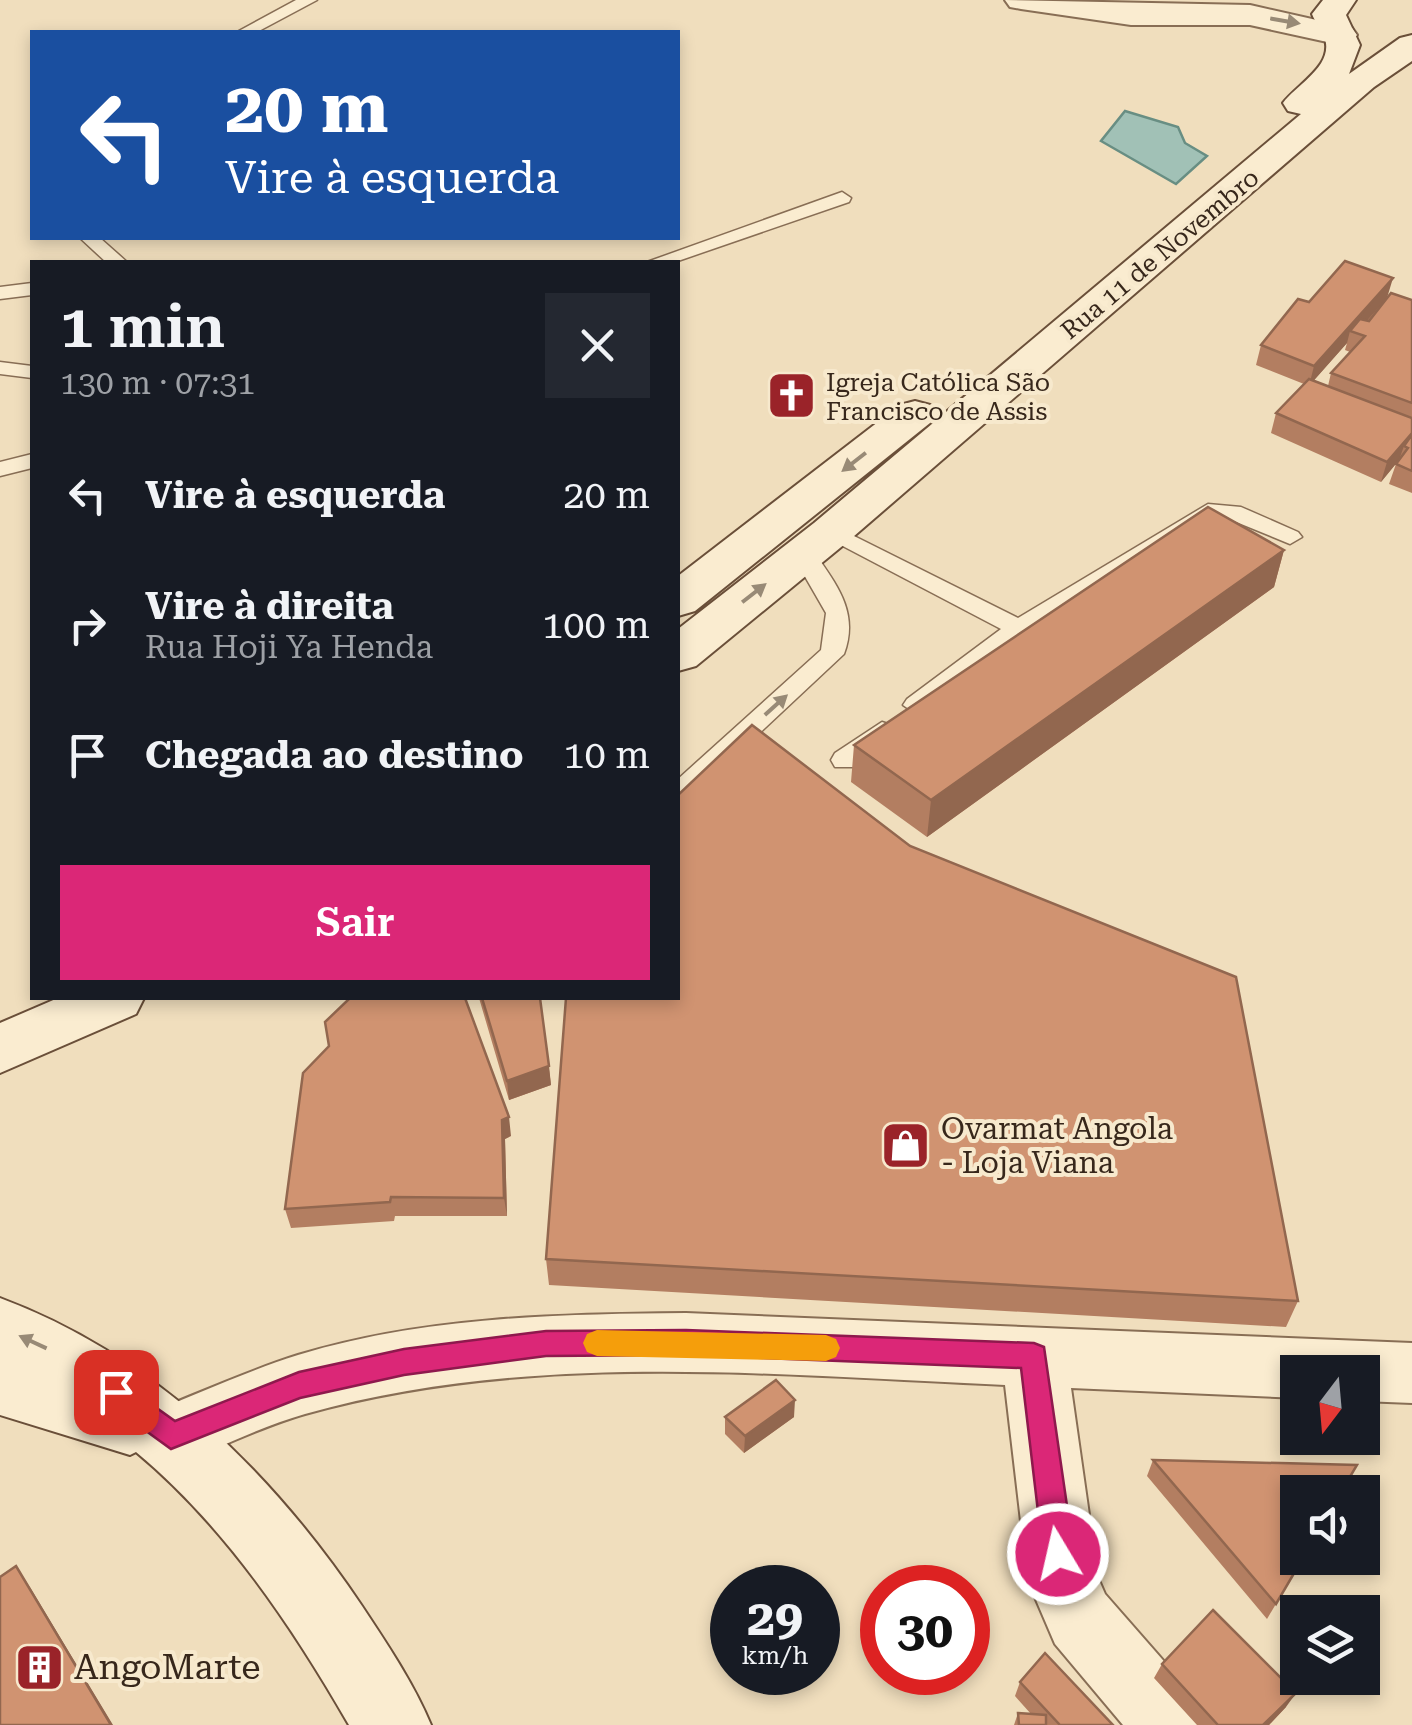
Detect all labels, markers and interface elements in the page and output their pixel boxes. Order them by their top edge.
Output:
one-way arrow [1270,14,1302,29]
text: 20 m [225,67,389,149]
icon: left [60,70,190,200]
text: Vire à esquerda [225,151,559,204]
street label: Rua 11 de Novembro [1055,163,1265,345]
text: 1 min [60,291,225,362]
button: close [545,293,650,398]
text: 130 m · 07:31 [60,364,255,402]
place label: Igreja Católica São Francisco de Assis [826,368,1050,426]
church icon: Igreja Católica São Francisco de Assis [765,370,817,422]
one-way arrow [841,451,866,472]
icon: left [60,468,115,523]
text: Vire à esquerda [145,473,445,517]
text: 20 m [563,473,650,517]
one-way arrow [741,583,767,604]
text: Vire à direita [145,584,394,628]
icon: right [60,598,115,653]
text: 100 m [542,603,650,647]
text: Rua Hoji Ya Henda [145,628,433,666]
one-way arrow [763,695,788,717]
icon: arrive [60,728,115,783]
text: Chegada ao destino [145,733,523,777]
text: 10 m [563,733,650,777]
button: Sair [60,865,650,980]
place label: Ovarmat Angola - Loja Viana [941,1111,1173,1180]
shop icon: Ovarmat Angola - Loja Viana [880,1119,932,1171]
one-way arrow [18,1334,47,1351]
pin [74,1350,159,1435]
north arrow [1280,1355,1380,1455]
map controls [1280,1355,1380,1695]
icon: arrive [89,1365,144,1420]
button: sound [1280,1475,1380,1575]
position arrow [1006,1502,1110,1606]
speed limit sign: 30 [860,1565,990,1695]
text: 29 [747,1589,803,1647]
button: layers [1280,1595,1380,1695]
building icon: AngoMarte [13,1641,65,1693]
text: km/h [742,1641,808,1670]
place label: AngoMarte [74,1647,260,1688]

